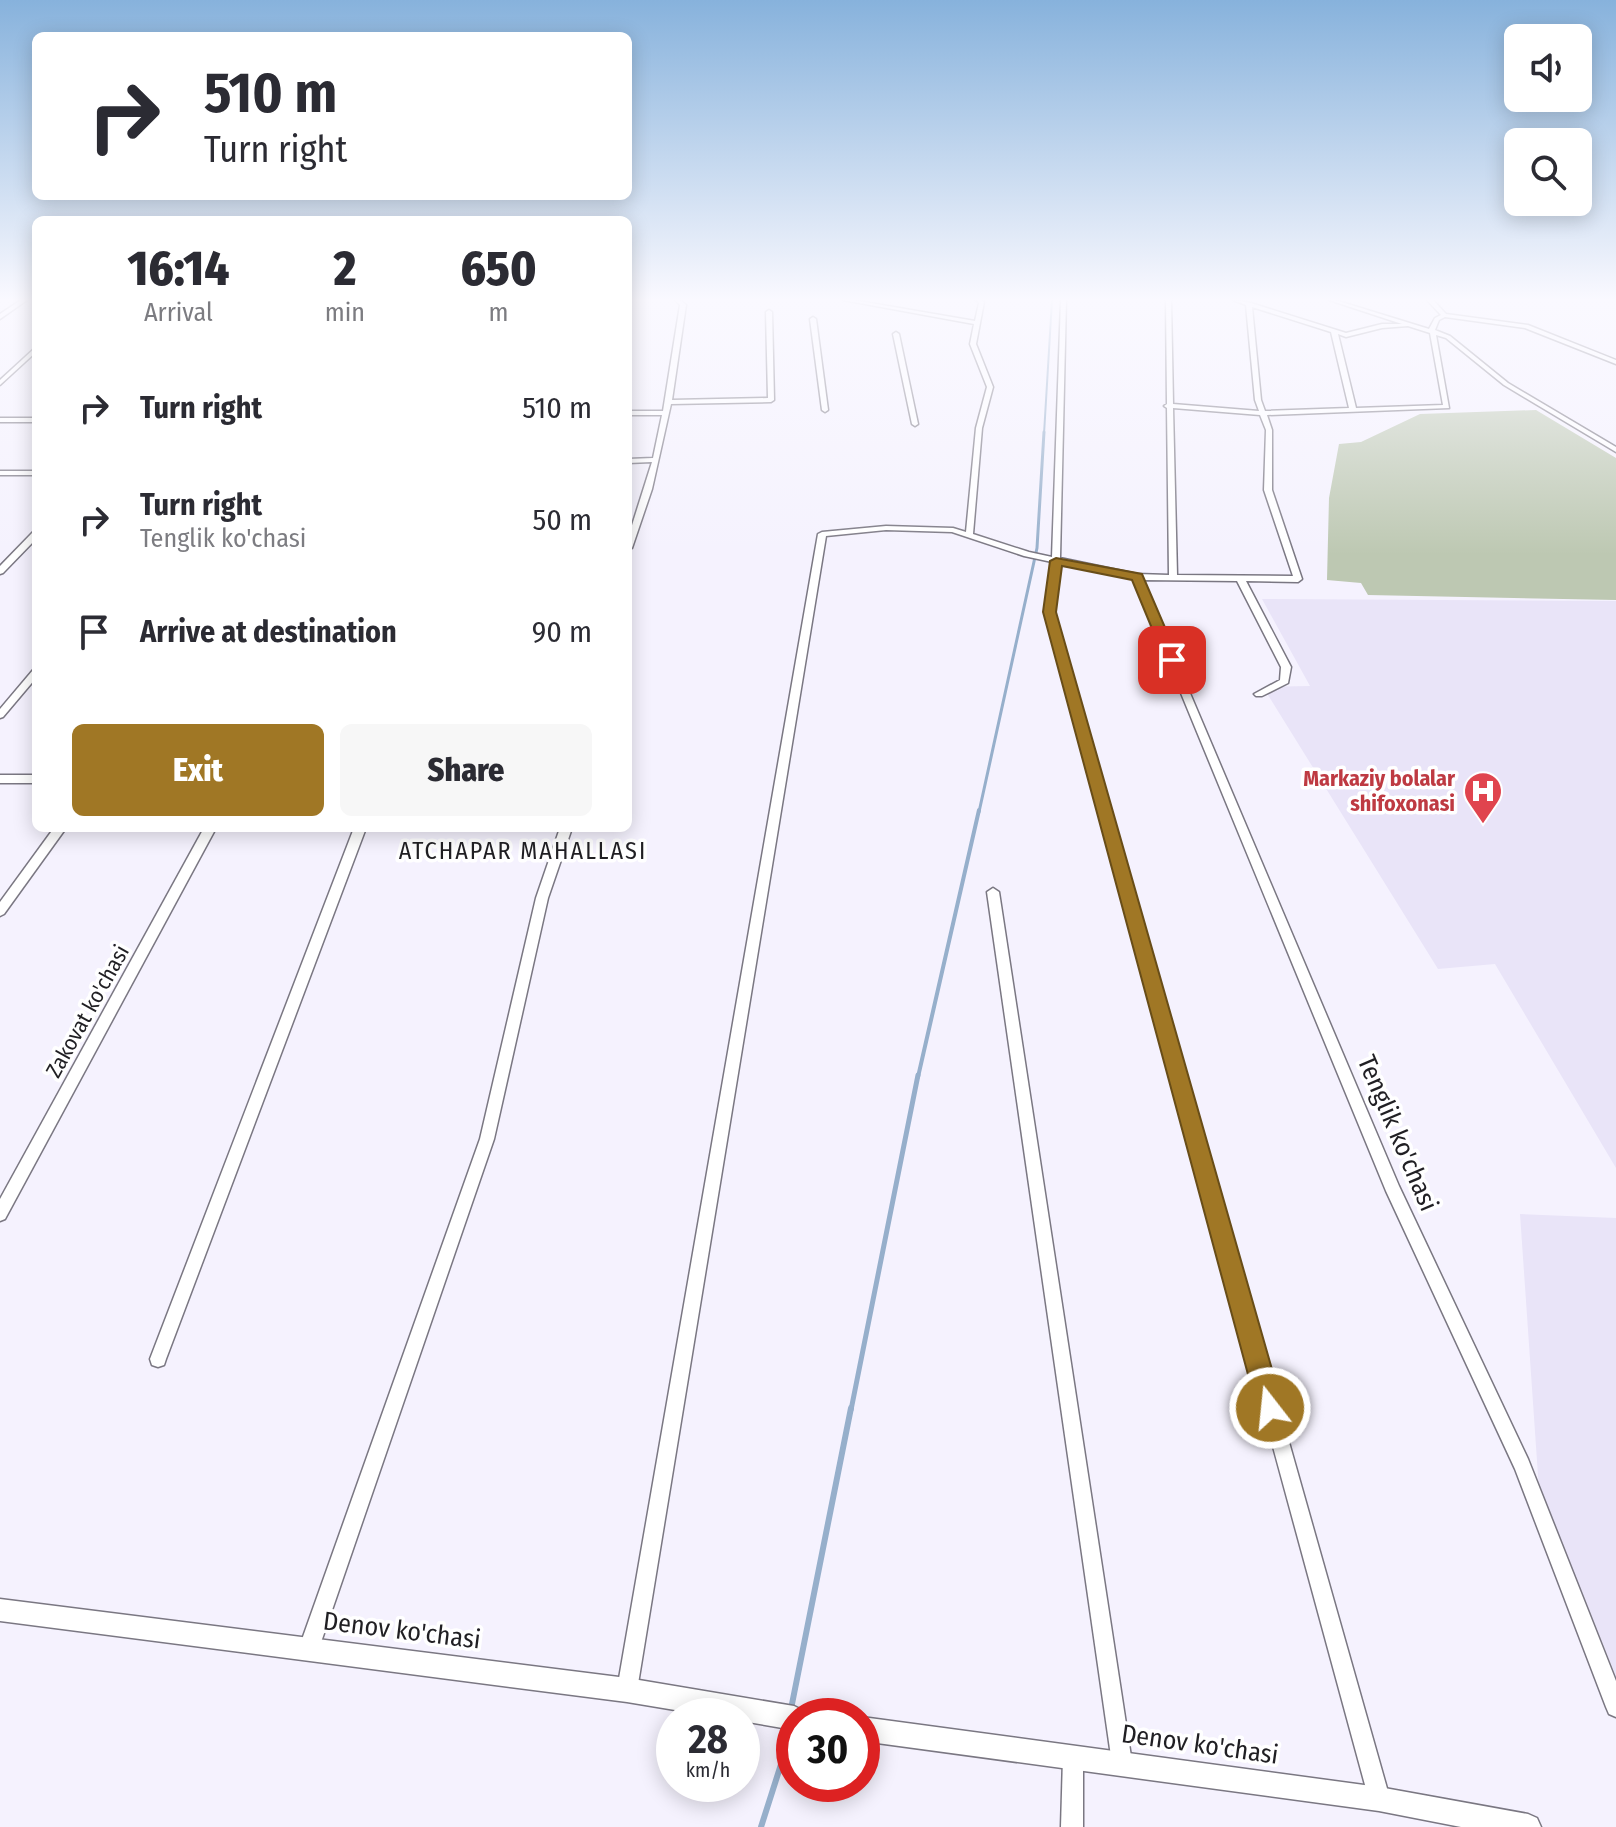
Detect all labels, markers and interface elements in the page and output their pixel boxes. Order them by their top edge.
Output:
map controls [1504,24,1592,216]
button: sound [1504,24,1592,112]
text: 510 m [204,60,337,127]
icon: right [72,64,176,168]
text: Turn right [204,128,347,172]
button: search [1504,128,1592,216]
text: 16:14 [128,240,229,298]
text: 2 [334,240,356,298]
text: 650 [461,240,537,298]
text: Arrival [144,297,213,328]
text: min [325,297,365,328]
text: m [489,297,509,328]
icon: right [72,386,116,430]
text: Turn right [140,390,262,426]
text: 510 m [522,390,592,426]
text: Turn right [140,487,262,523]
icon: right [72,498,116,542]
text: 50 m [532,502,592,538]
text: Tenglik ko'chasi [140,523,306,554]
icon: arrive [72,610,116,654]
text: Arrive at destination [140,614,397,650]
text: 90 m [532,614,592,650]
pin [1138,626,1206,694]
icon: arrive [1150,638,1194,682]
button: Exit [72,724,324,816]
button: Share [340,724,592,816]
place label: Markaziy bolalar shifoxonasi [1303,765,1456,817]
hospital icon: Markaziy bolalar shifoxonasi [1462,770,1504,825]
district label: ATCHAPAR MAHALLASI [399,837,647,865]
street label: Zakovat ko'chasi [40,940,135,1082]
street label: Tenglik ko'chasi [1351,1051,1444,1216]
position arrow [1228,1366,1312,1450]
street label: Denov ko'chasi [322,1605,482,1656]
speed limit sign: 30 [776,1698,880,1802]
text: 28 [688,1716,728,1764]
street label: Denov ko'chasi [1119,1718,1280,1771]
text: km/h [686,1758,730,1782]

